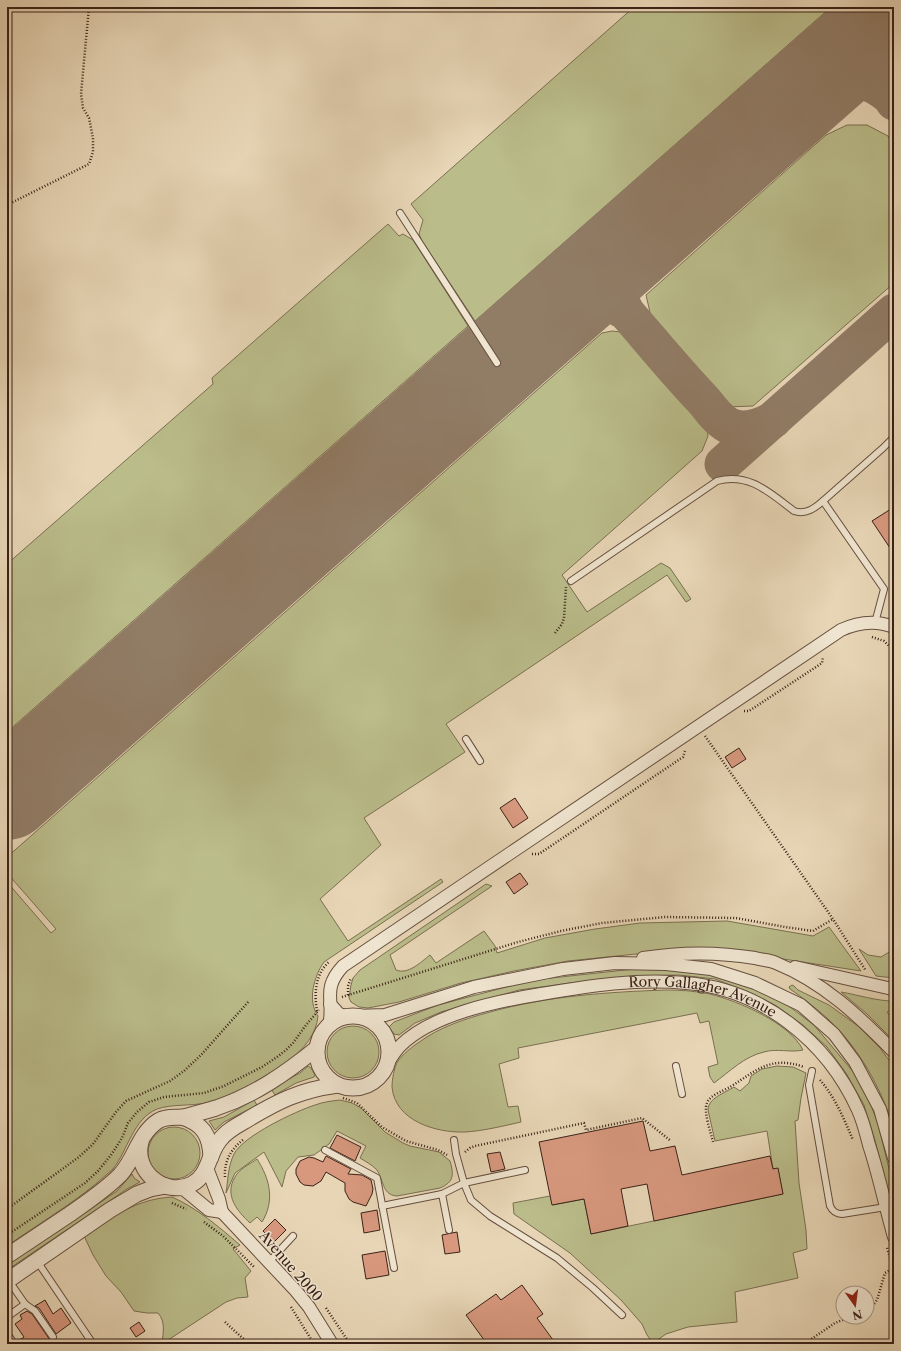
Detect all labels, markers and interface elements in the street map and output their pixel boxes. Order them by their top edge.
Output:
street label: Rory Gallagher Avenue [628,972,780,1021]
street label: Avenue 2000 [255,1226,327,1305]
north arrow [835,1285,875,1325]
text: N [851,1307,864,1323]

